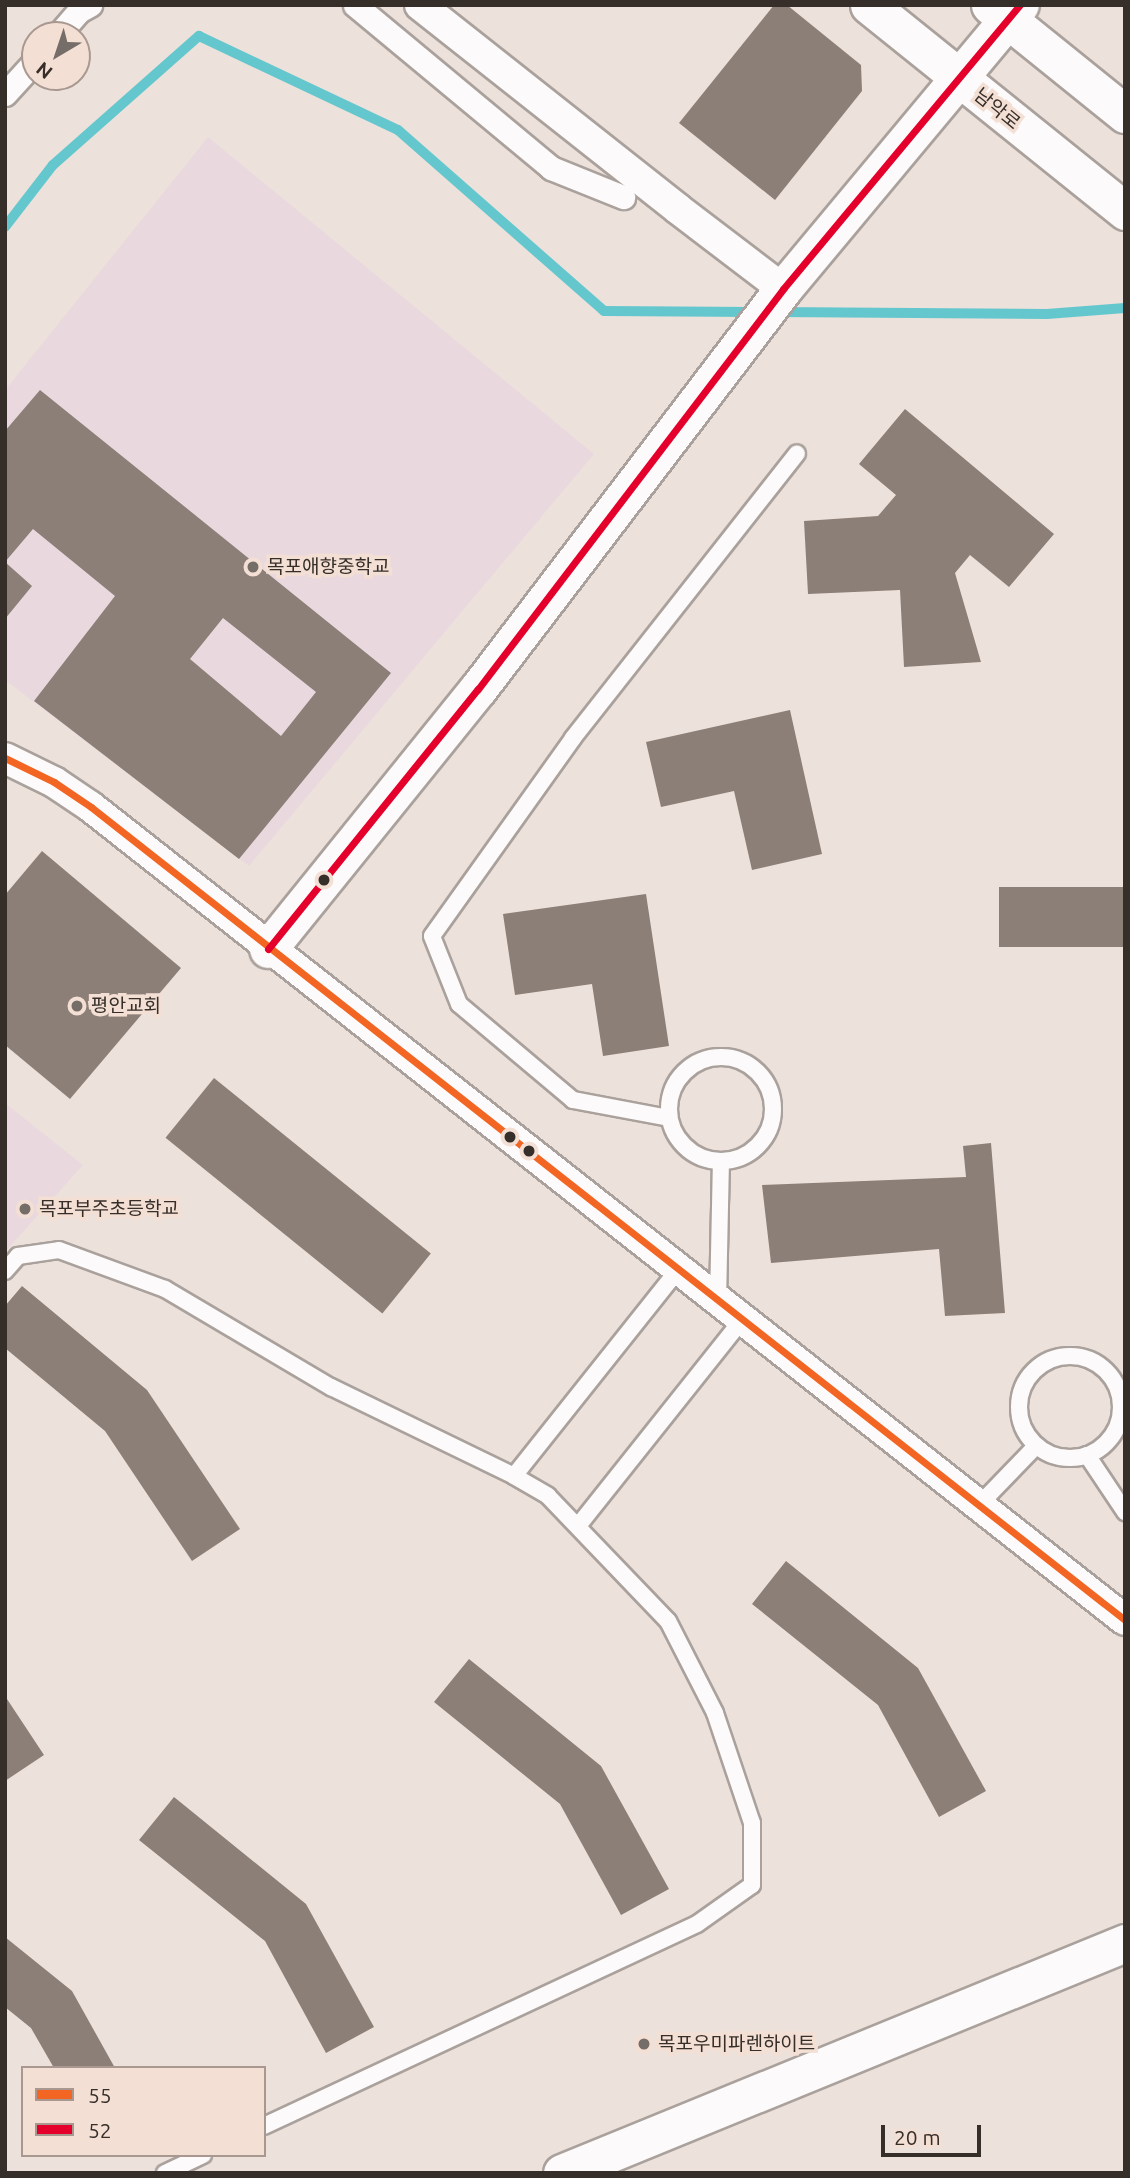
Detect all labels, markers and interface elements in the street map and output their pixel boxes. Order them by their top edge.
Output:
north arrow [21,21,91,91]
text: N [32,58,56,84]
street label: 남악로 [969,84,1025,134]
place label: 목포애향중학교 [267,556,389,578]
marker: 목포애향중학교 [245,559,261,575]
unlabelled marker [317,873,331,887]
place label: 평안교회 [91,995,161,1017]
marker: 평안교회 [69,998,85,1014]
unlabelled marker [503,1130,517,1144]
unlabelled marker [522,1144,536,1158]
place label: 목포부주초등학교 [39,1198,179,1220]
marker: 목포부주초등학교 [17,1201,33,1217]
place label: 목포우미파렌하이트 [658,2033,815,2055]
marker: 목포우미파렌하이트 [636,2036,652,2052]
legend [21,2066,266,2157]
text: 55 [88,2083,112,2107]
scale bar [885,2112,985,2156]
text: 52 [88,2118,112,2142]
text: 20 m [894,2125,941,2149]

